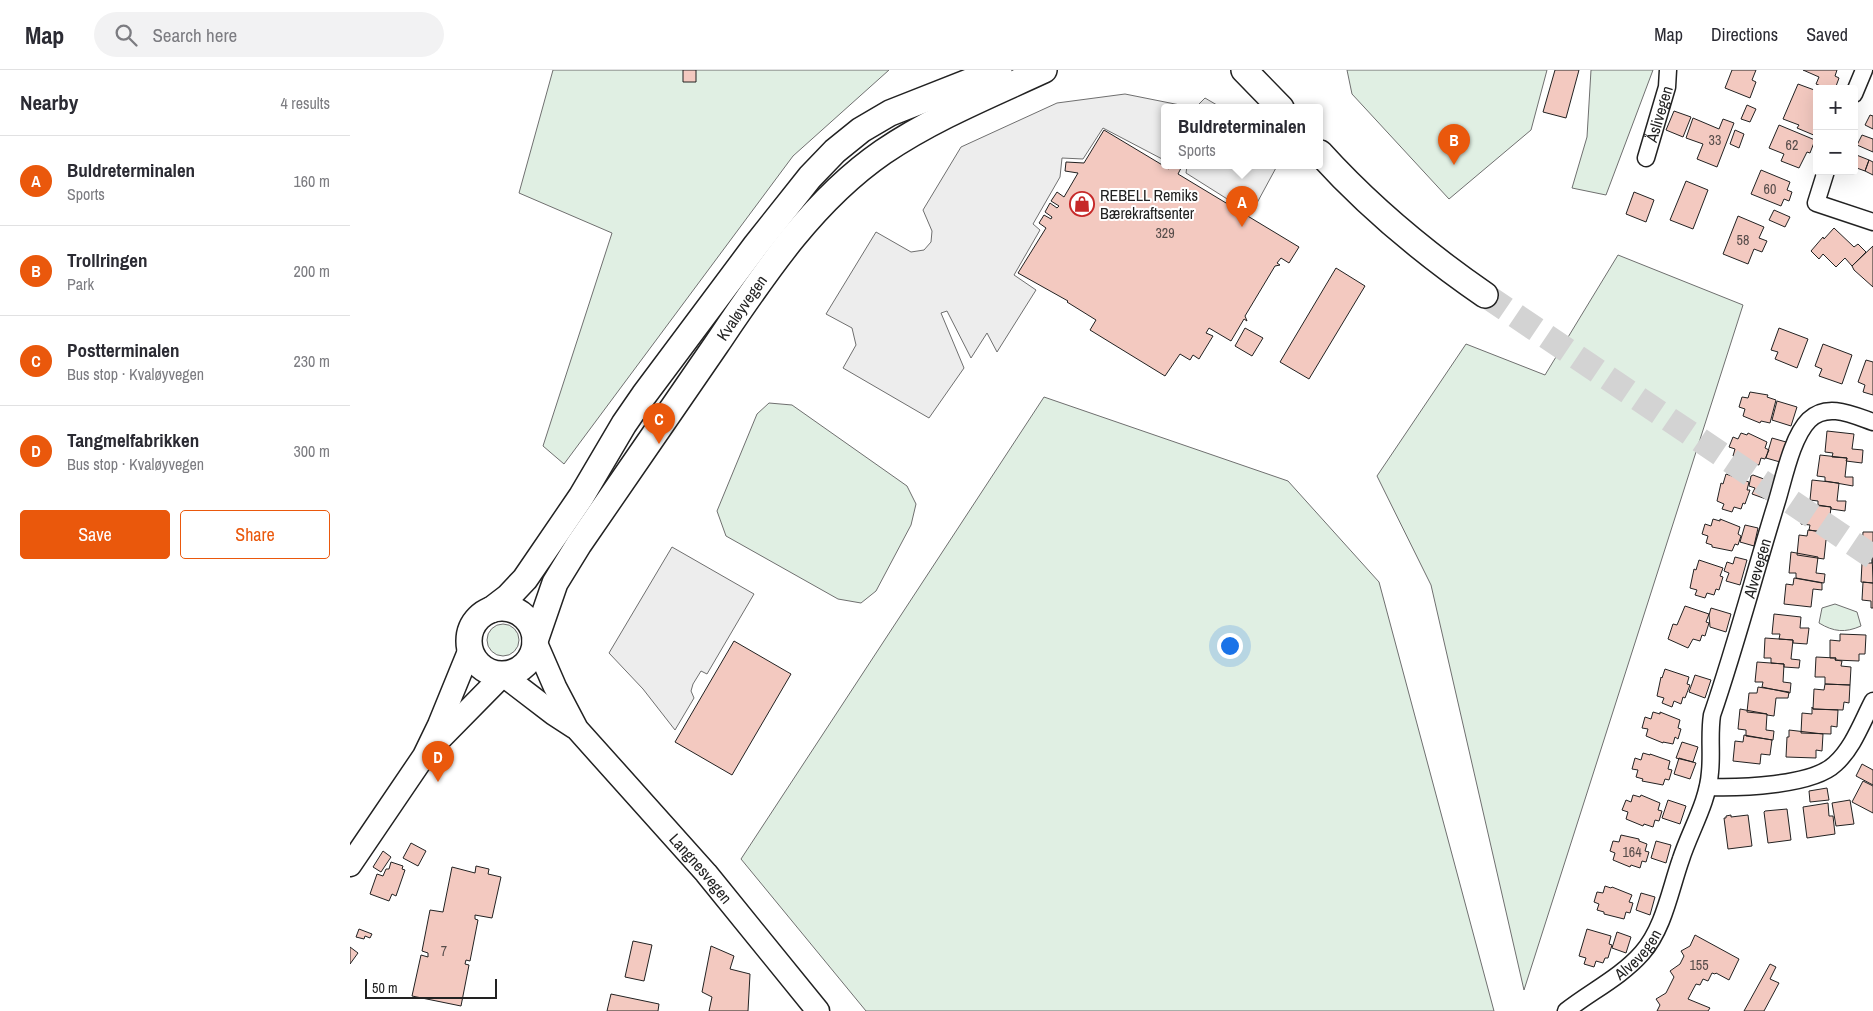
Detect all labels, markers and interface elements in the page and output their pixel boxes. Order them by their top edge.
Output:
search box [94,12,444,57]
text: Map [25,19,64,51]
icon: search [112,21,140,49]
text: Search here [152,22,237,48]
text: Map [1654,22,1683,47]
text: Directions [1711,22,1778,47]
text: Saved [1806,22,1848,47]
street label: Åslivegen [1640,83,1678,146]
map controls [1813,85,1858,175]
button: + [1813,85,1858,130]
text: Nearby [20,88,78,117]
text: 4 results [280,92,330,114]
popup [1161,104,1323,169]
text: Buldreterminalen [1178,113,1306,139]
pin: B [1438,124,1470,165]
button: − [1813,130,1858,175]
house number: 33 [1709,131,1721,149]
house number: 62 [1786,136,1798,154]
text: Sports [1178,139,1216,161]
text: Buldreterminalen [67,157,195,183]
text: A [31,170,41,192]
text: 160 m [294,170,330,192]
house number: 60 [1764,180,1776,198]
text: Sports [67,183,105,205]
place label: REBELL Remiks Bærekraftsenter [1100,184,1198,224]
pin: A [1226,186,1258,227]
shop icon: REBELL Remiks Bærekraftsenter [1069,191,1095,217]
house number: 329 [1155,224,1175,242]
house number: 58 [1737,231,1749,249]
text: Trollringen [67,247,148,273]
text: B [31,260,41,282]
text: 200 m [294,260,330,282]
street label: Kvaløyvegen [711,270,772,345]
text: Park [67,273,94,295]
text: Postterminalen [67,337,180,363]
text: C [31,350,41,372]
text: 230 m [294,350,330,372]
text: Bus stop · Kvaløyvegen [67,363,204,385]
pin: C [643,403,675,444]
text: Tangmelfabrikken [67,427,199,453]
text: D [31,440,41,462]
text: 300 m [294,440,330,462]
text: Bus stop · Kvaløyvegen [67,453,204,475]
button: Save [20,510,170,559]
button: Share [180,510,330,559]
street label: Alvevegen [1738,536,1776,602]
your location [1217,633,1243,659]
pin: D [422,741,454,782]
street label: Langnesvegen [664,828,737,908]
house number: 164 [1622,843,1642,861]
street label: Alvevegen [1609,925,1666,985]
house number: 7 [441,942,447,960]
house number: 155 [1689,956,1709,974]
scale bar [365,976,498,999]
text: 50 m [372,979,398,997]

